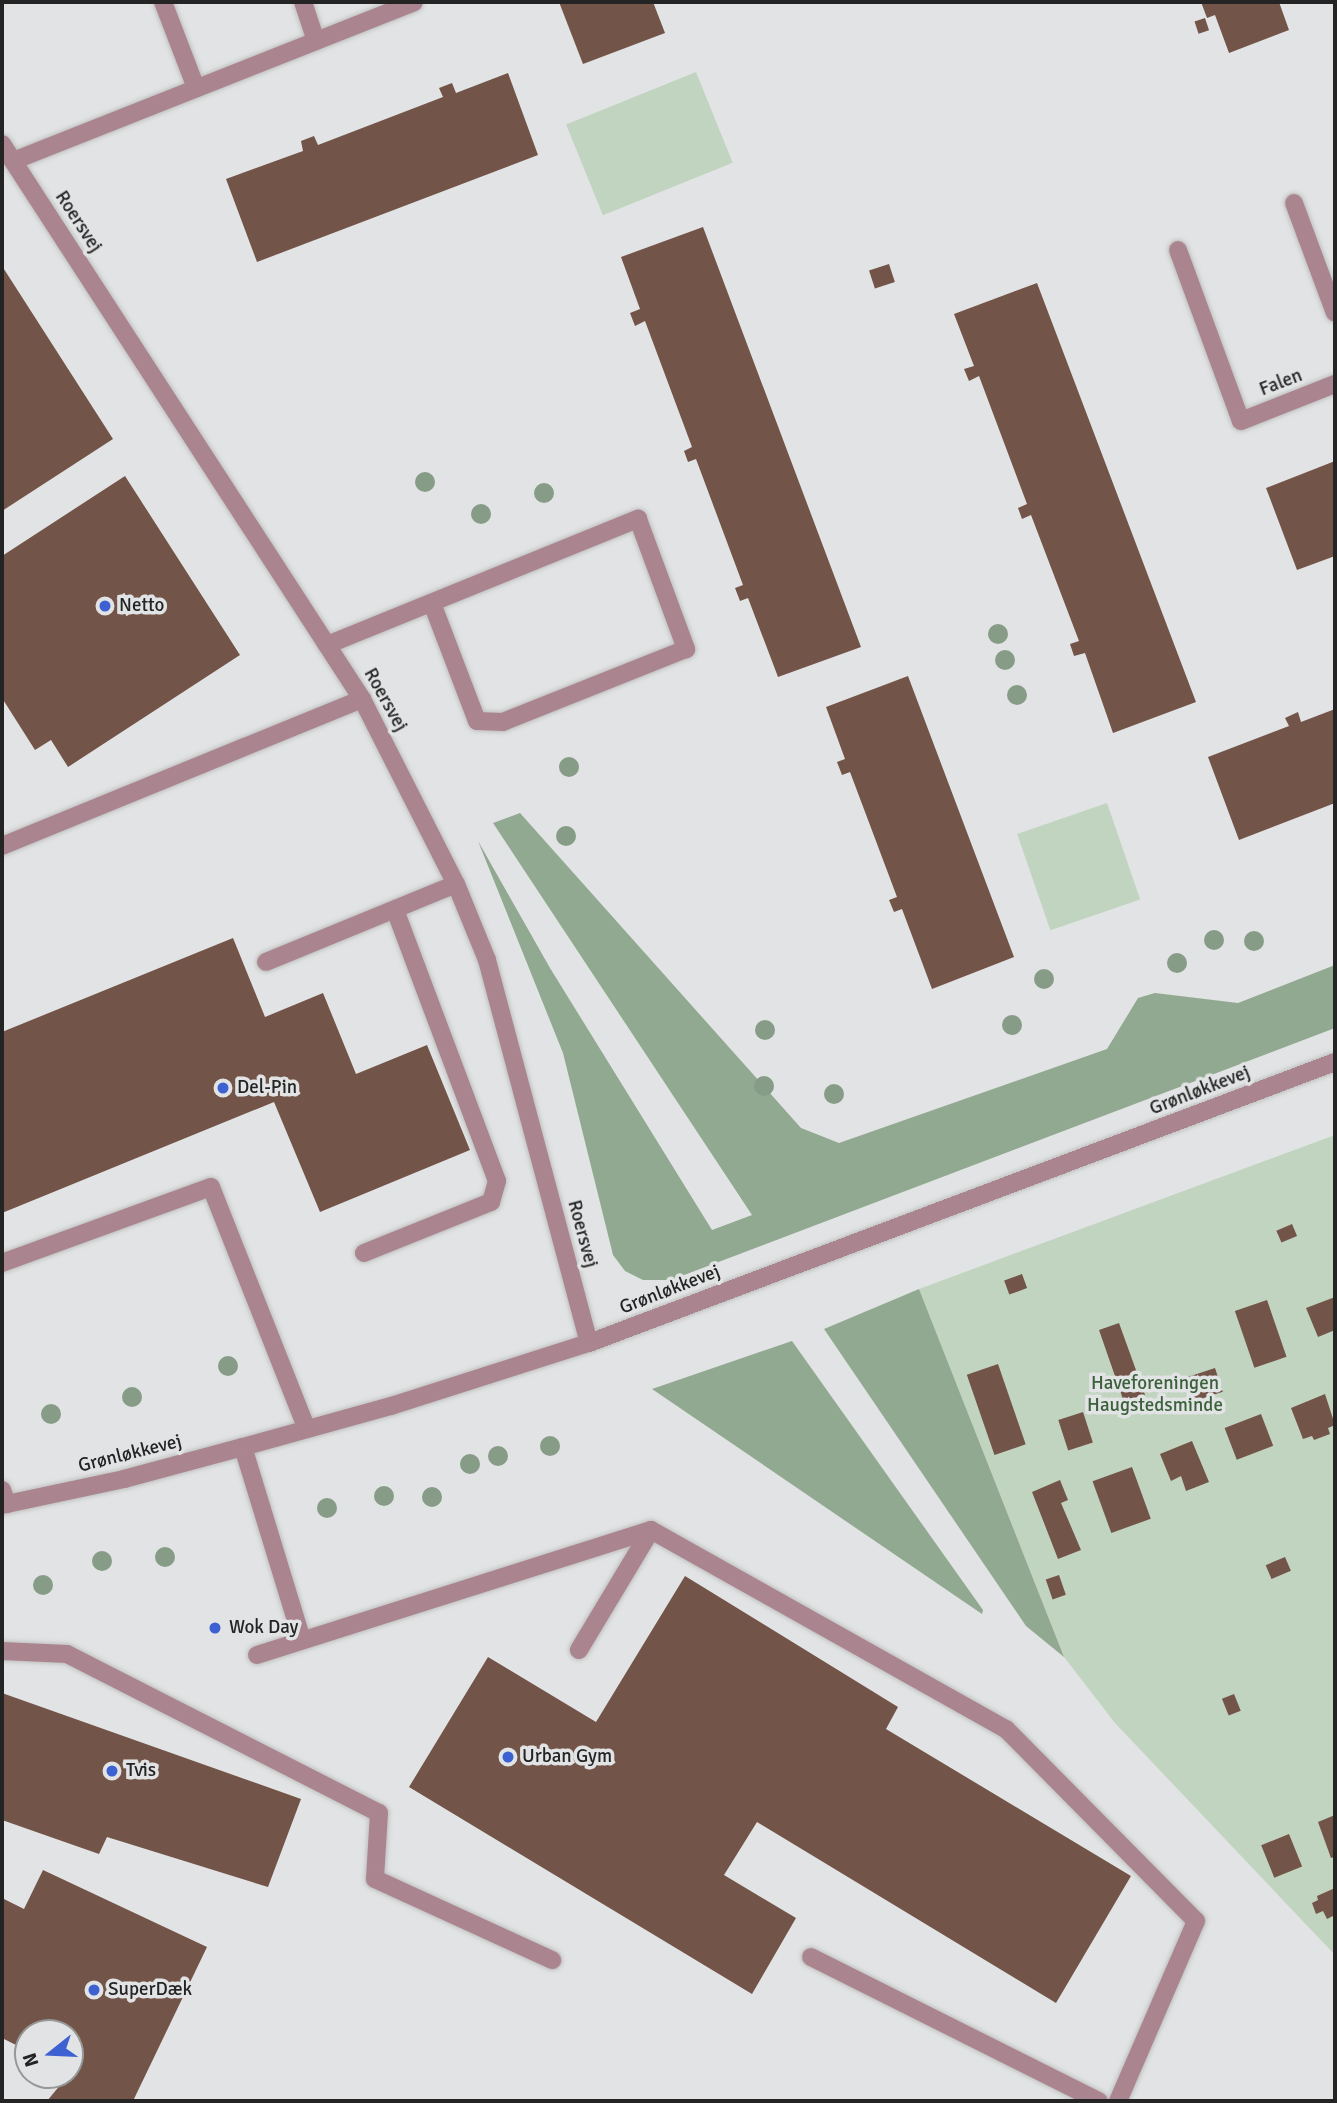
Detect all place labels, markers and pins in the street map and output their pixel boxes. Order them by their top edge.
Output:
place label: Netto [119,595,164,617]
marker: Netto [97,598,113,614]
place label: Del-Pin [237,1077,297,1099]
marker: Del-Pin [215,1080,231,1096]
place label: Wok Day [229,1617,298,1639]
marker: Wok Day [207,1620,223,1636]
place label: Urban Gym [522,1746,612,1768]
marker: Urban Gym [500,1749,516,1765]
place label: Tvis [126,1760,156,1782]
marker: Tvis [104,1763,120,1779]
place label: SuperDæk [108,1979,192,2001]
marker: SuperDæk [86,1982,102,1998]

